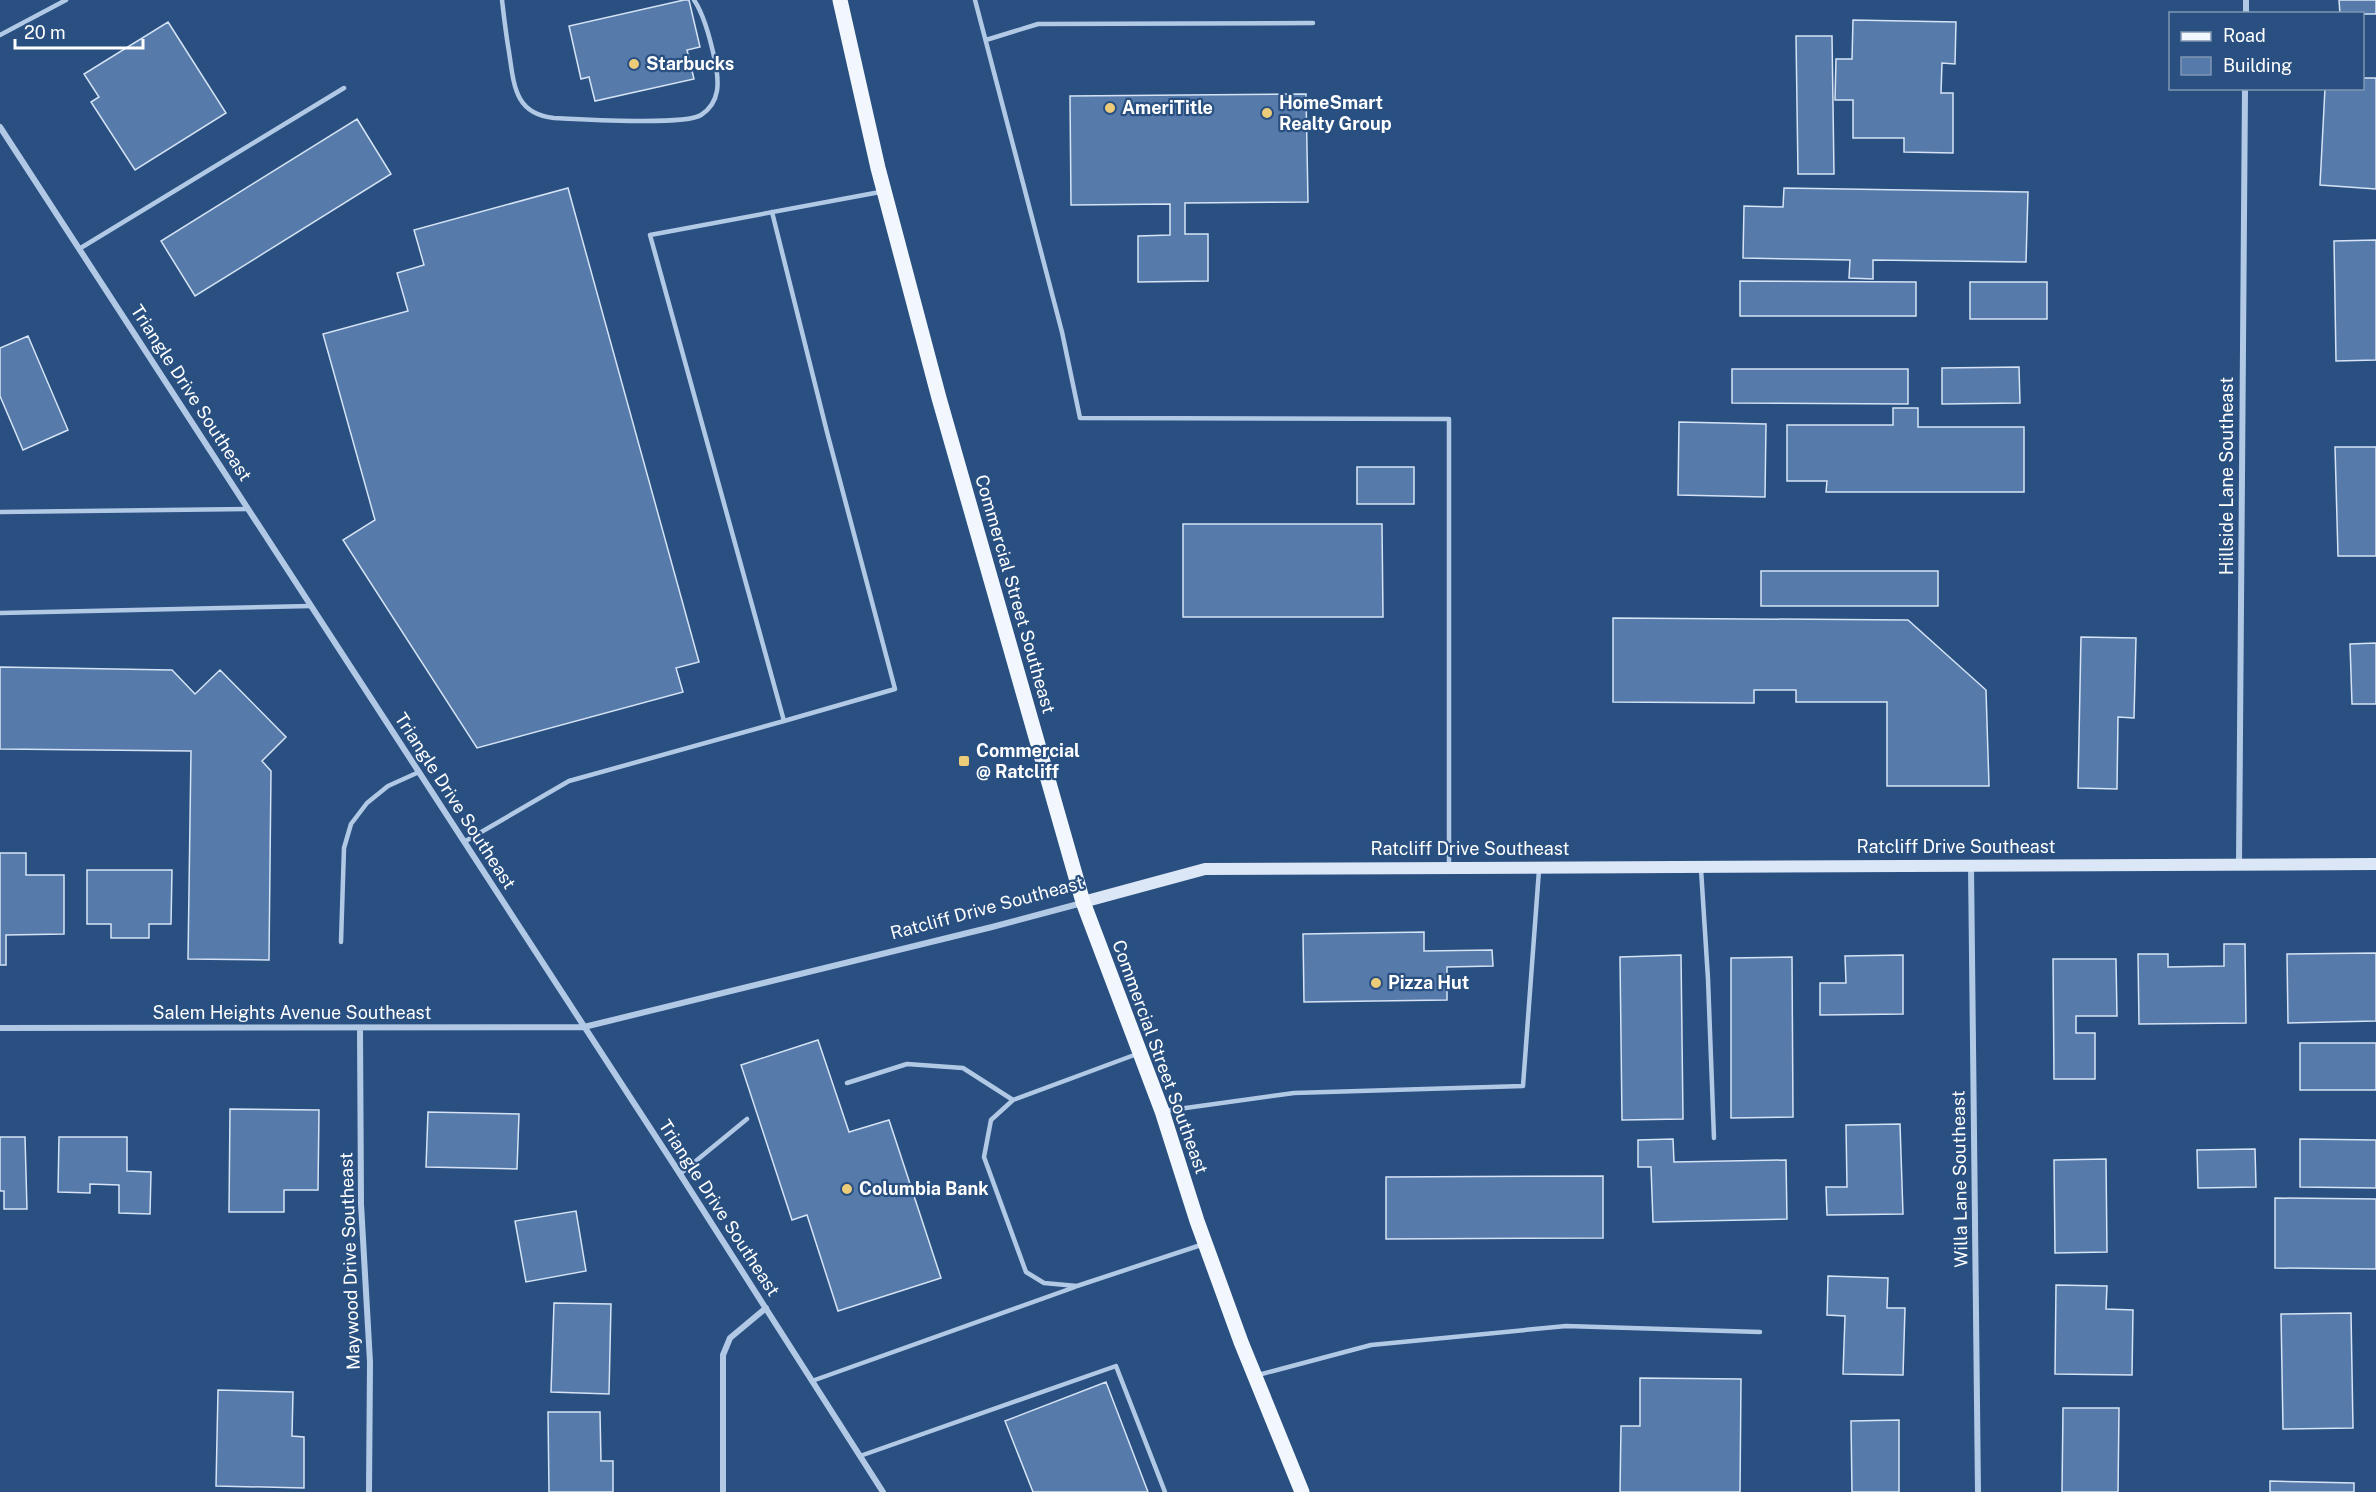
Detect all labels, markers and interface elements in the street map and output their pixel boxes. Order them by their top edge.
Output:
scale bar [15,12,142,50]
legend [2169,12,2364,90]
text: 20 m [24,22,66,43]
text: Road [2223,25,2266,46]
place label: Starbucks [646,53,734,74]
text: Building [2223,55,2292,76]
marker: Starbucks [627,57,641,71]
place label: HomeSmart Realty Group [1279,92,1392,134]
place label: AmeriTitle [1122,97,1213,118]
marker: AmeriTitle [1103,101,1117,115]
marker: HomeSmart Realty Group [1260,106,1274,120]
street label: Triangle Drive Southeast [127,301,256,485]
street label: Hillside Lane Southeast [2216,377,2237,575]
street label: Commercial Street Southeast [971,472,1060,716]
street label: Triangle Drive Southeast [391,709,520,893]
place label: Commercial @ Ratcliff [976,740,1080,782]
marker: Commercial @ Ratcliff [957,754,971,768]
street label: Ratcliff Drive Southeast [1856,836,2056,857]
street label: Ratcliff Drive Southeast [1370,838,1570,859]
street label: Ratcliff Drive Southeast [888,872,1086,943]
street label: Commercial Street Southeast [1108,937,1213,1177]
place label: Pizza Hut [1388,972,1469,993]
marker: Pizza Hut [1369,976,1383,990]
street label: Salem Heights Avenue Southeast [153,1002,431,1023]
street label: Willa Lane Southeast [1947,1090,1972,1268]
street label: Triangle Drive Southeast [655,1116,784,1300]
street label: Maywood Drive Southeast [335,1152,364,1370]
place label: Columbia Bank [859,1178,989,1199]
marker: Columbia Bank [840,1182,854,1196]

